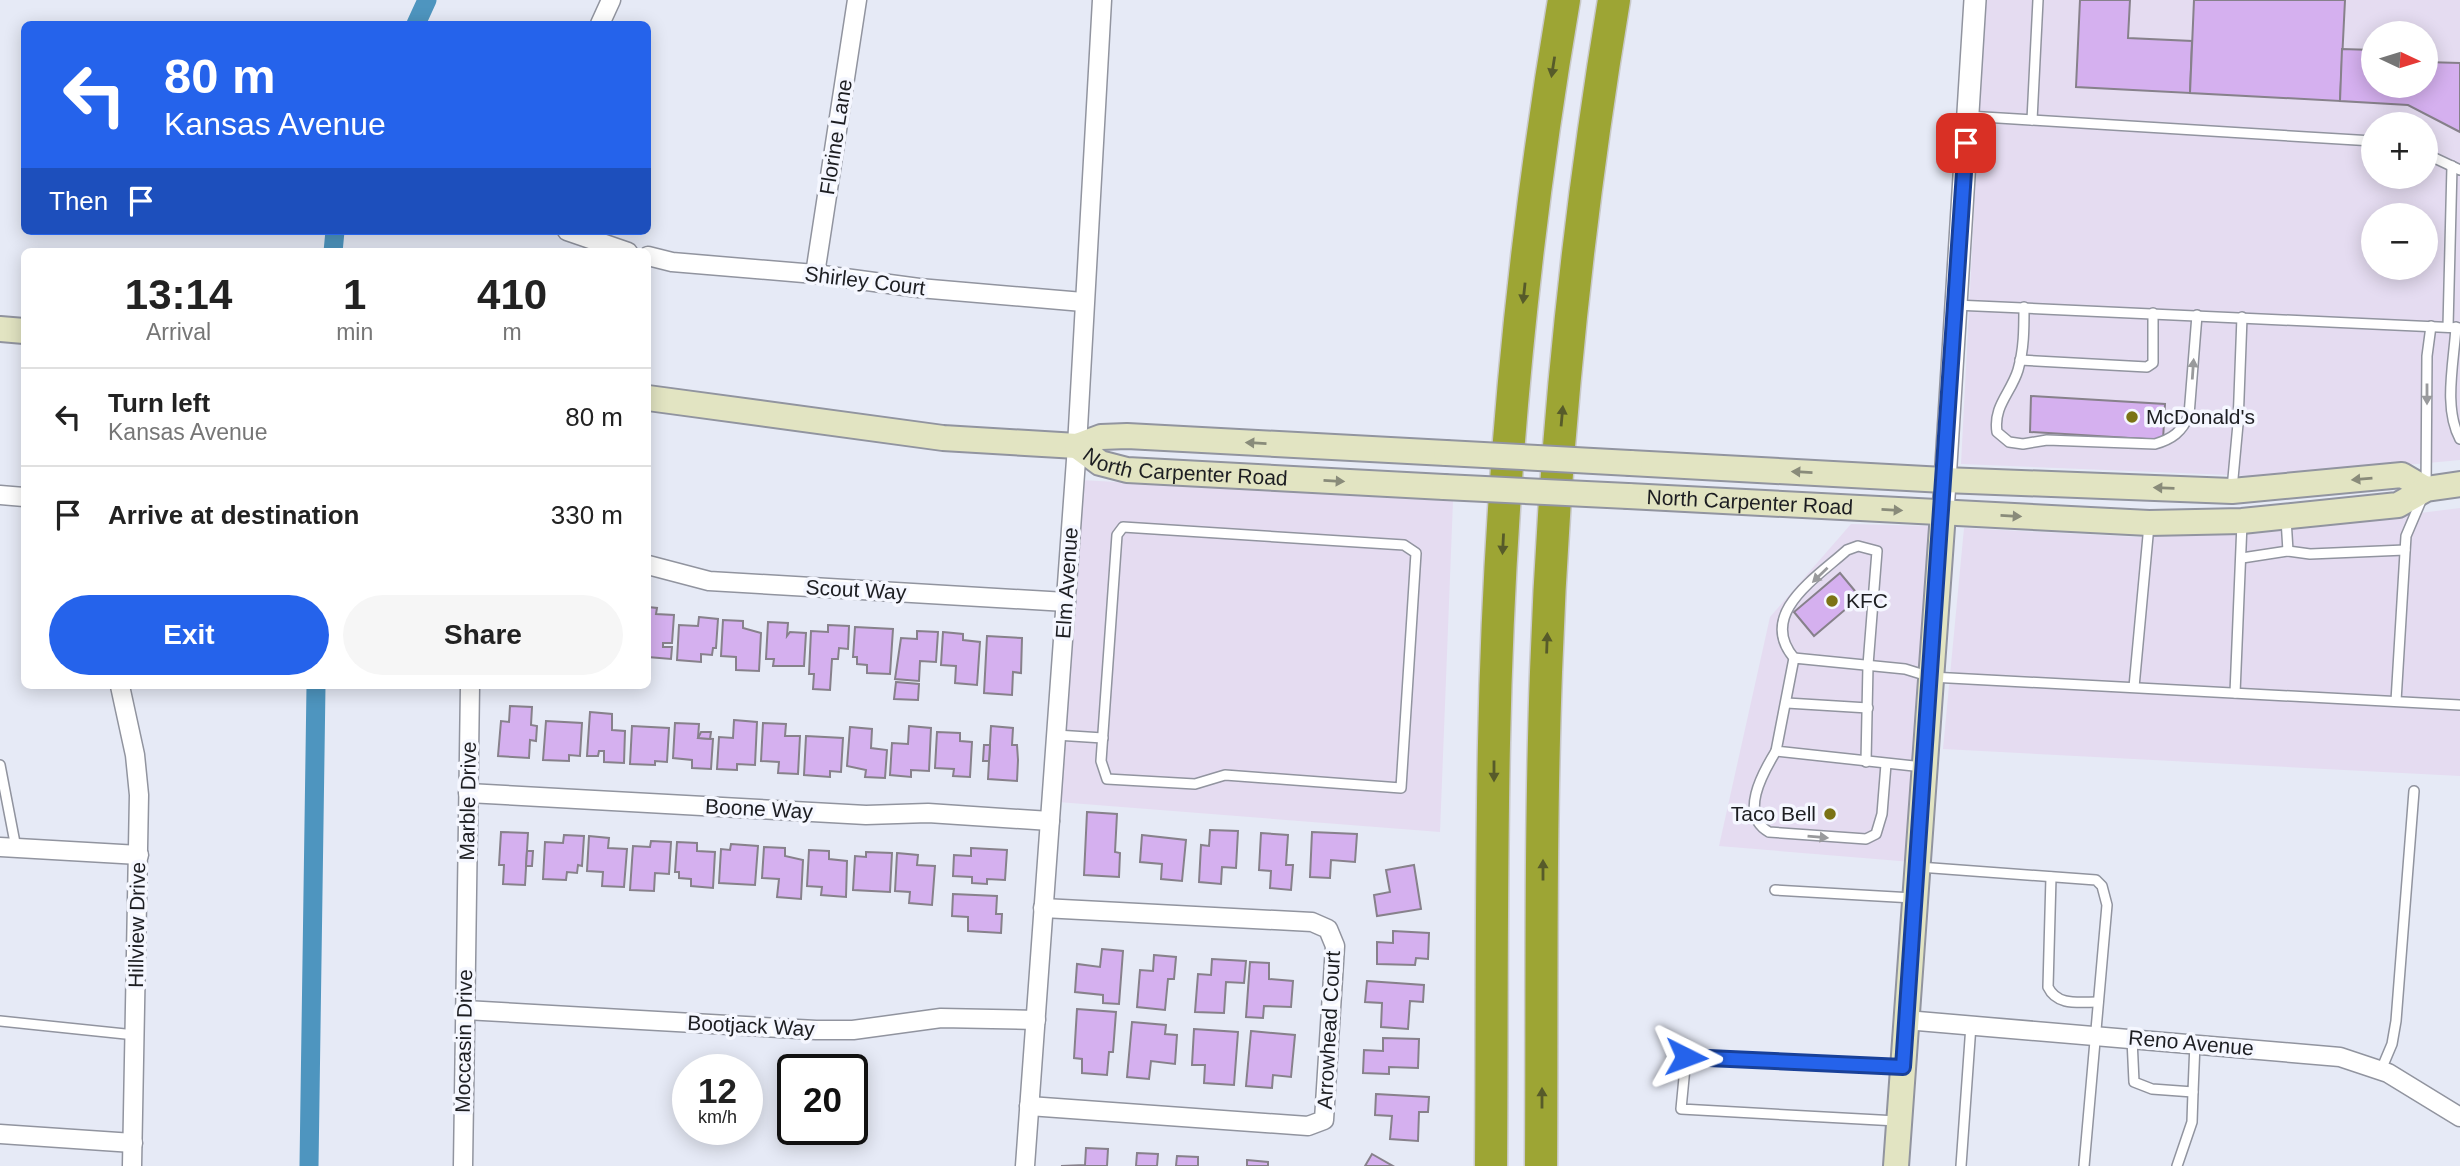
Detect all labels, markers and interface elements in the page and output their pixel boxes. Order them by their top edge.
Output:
north arrow [2361,21,2438,98]
map controls [2361,21,2438,280]
icon: left [49,49,140,140]
text: 80 m [164,49,276,103]
one-way arrow [1547,56,1558,78]
street label: Florine Lane [815,77,856,196]
text: Kansas Avenue [164,106,386,142]
button: + [2361,112,2438,189]
pin [1936,113,1996,173]
icon: arrive [1947,124,1985,162]
icon: arrive [122,182,160,220]
text: Then [49,186,108,216]
button: − [2361,203,2438,280]
street label: Shirley Court [803,262,927,299]
text: 13:14 [125,271,232,318]
text: 1 [343,271,366,318]
text: 410 [477,271,547,318]
one-way arrow [1518,282,1529,304]
text: Arrival [146,319,211,345]
text: min [336,319,373,345]
text: m [503,319,522,345]
one-way arrow [2188,358,2199,380]
one-way arrow [2421,383,2433,405]
text: Turn left [108,388,210,418]
icon: left [49,398,87,436]
text: 80 m [565,402,623,432]
one-way arrow [1557,405,1568,427]
place label: McDonald's [2146,405,2255,428]
marker: McDonald's [2124,409,2140,425]
text: Kansas Avenue [108,419,267,445]
one-way arrow [1244,437,1266,448]
street label: North Carpenter Road [1079,443,1288,490]
one-way arrow [1791,467,1813,478]
one-way arrow [2351,473,2373,484]
one-way arrow [1324,475,1346,486]
one-way arrow [2152,483,2174,494]
street label: North Carpenter Road [1646,485,1854,519]
icon: arrive [49,496,87,534]
text: Arrive at destination [108,500,359,530]
text: 330 m [551,500,623,530]
one-way arrow [1881,505,1903,516]
one-way arrow [2000,511,2022,522]
street label: Elm Avenue [1051,526,1082,639]
one-way arrow [1497,533,1508,555]
one-way arrow [1812,566,1829,582]
street label: Scout Way [805,575,907,604]
place label: KFC [1846,589,1888,612]
marker: KFC [1824,593,1840,609]
button: Exit [49,595,329,675]
button: Share [343,595,623,675]
one-way arrow [1542,632,1553,654]
street label: Marble Drive [455,741,480,861]
one-way arrow [1488,761,1500,783]
street label: Boone Way [705,794,814,823]
place label: Taco Bell [1731,802,1816,825]
marker: Taco Bell [1822,806,1838,822]
one-way arrow [1807,832,1829,843]
one-way arrow [1538,859,1549,881]
street label: Hillview Drive [124,862,149,988]
street label: Arrowhead Court [1313,950,1344,1110]
street label: Moccasin Drive [451,969,476,1113]
street label: Bootjack Way [687,1011,816,1040]
position arrow [1649,1020,1723,1094]
street label: Reno Avenue [2127,1026,2255,1059]
speed limit sign: 20 [777,1054,868,1145]
text: 12 [698,1071,737,1110]
one-way arrow [1536,1087,1548,1109]
text: km/h [698,1107,737,1127]

